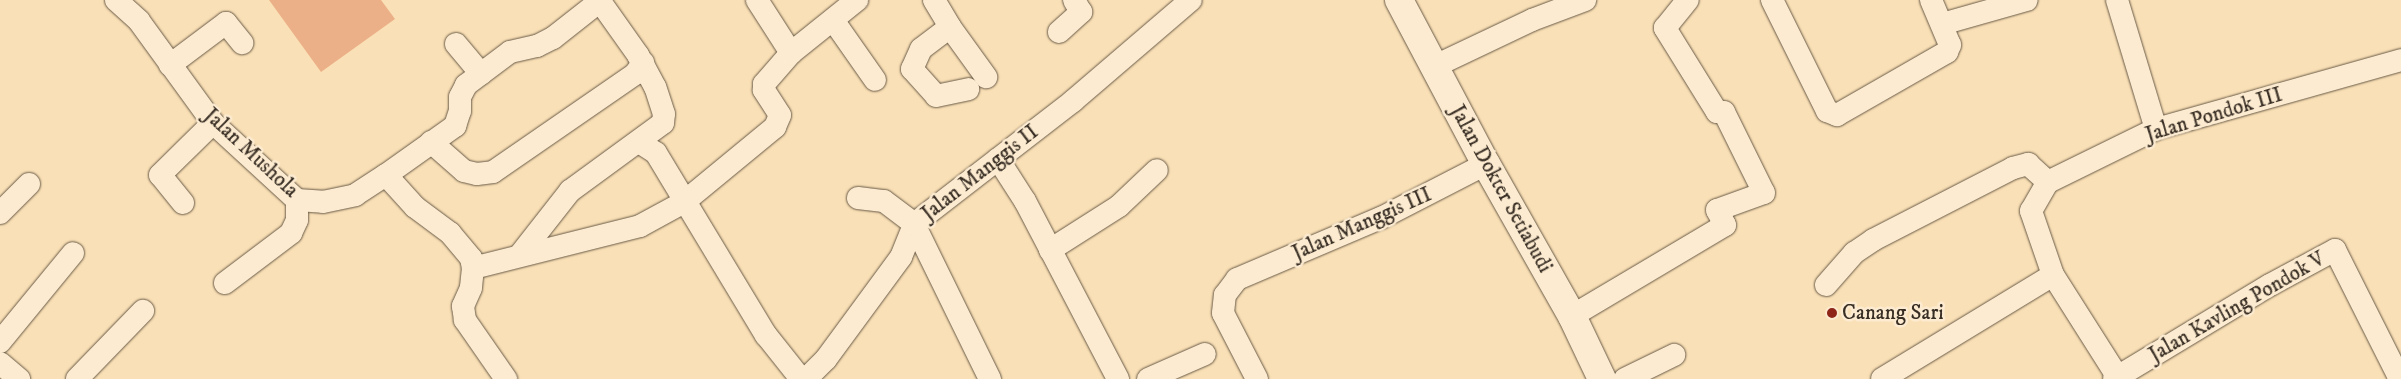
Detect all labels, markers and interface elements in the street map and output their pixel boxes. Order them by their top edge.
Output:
street label: Jalan Pondok III [2142,82,2286,148]
street label: Jalan Dokter Setiabudi [1444,101,1558,277]
street label: Jalan Mushola [199,103,303,203]
street label: Jalan Manggis II [917,120,1043,226]
street label: Jalan Manggis III [1288,182,1436,266]
street label: Jalan Kavling Pondok V [2144,246,2330,368]
place label: Canang Sari [1842,300,1944,326]
marker: Canang Sari [1826,307,1838,319]

